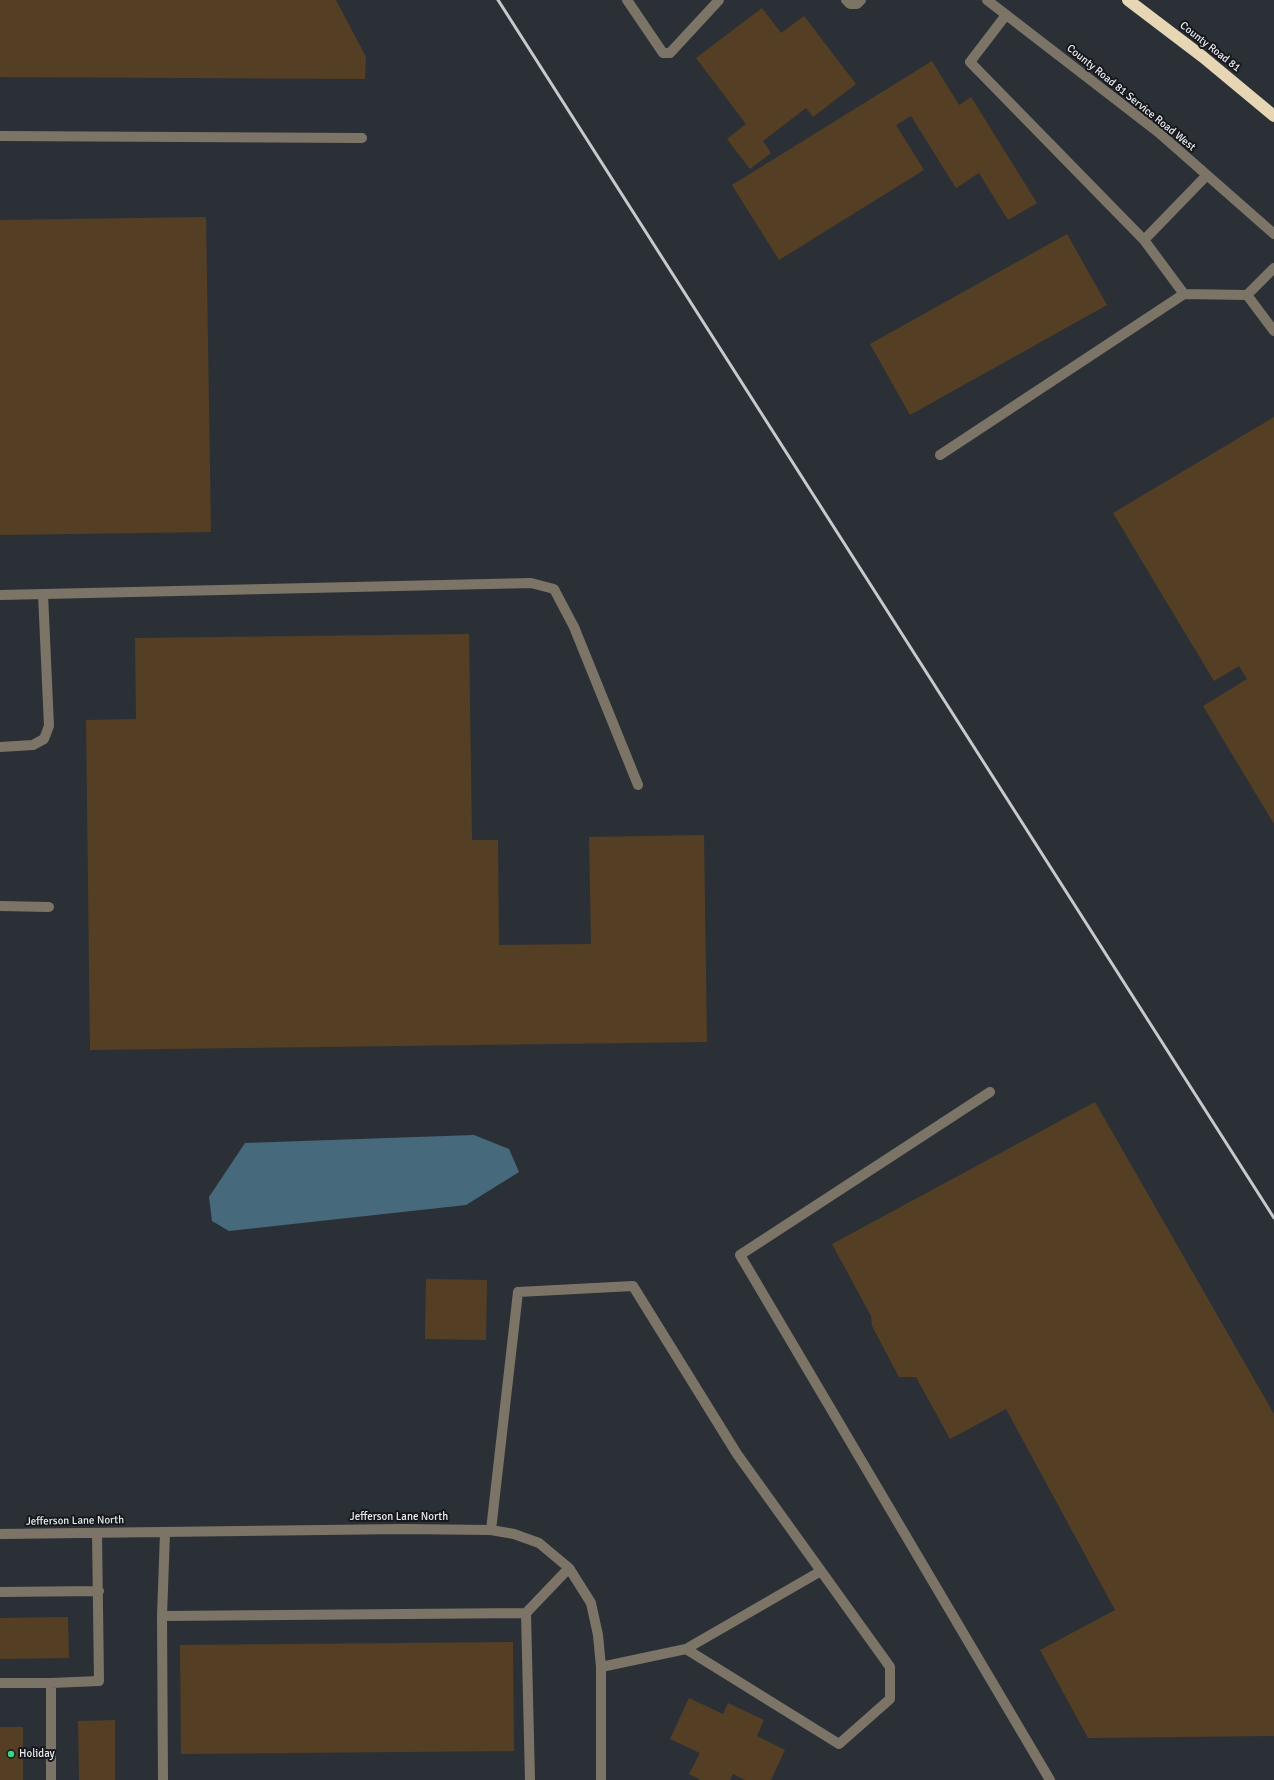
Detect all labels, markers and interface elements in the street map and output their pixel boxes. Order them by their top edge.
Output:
street label: County Road 81 [1177,19,1243,75]
street label: County Road 81 Service Road West [1064,42,1198,154]
street label: Jefferson Lane North [350,1510,448,1524]
street label: Jefferson Lane North [26,1514,124,1528]
place label: Holiday [19,1747,55,1761]
marker: Holiday [6,1749,16,1759]

